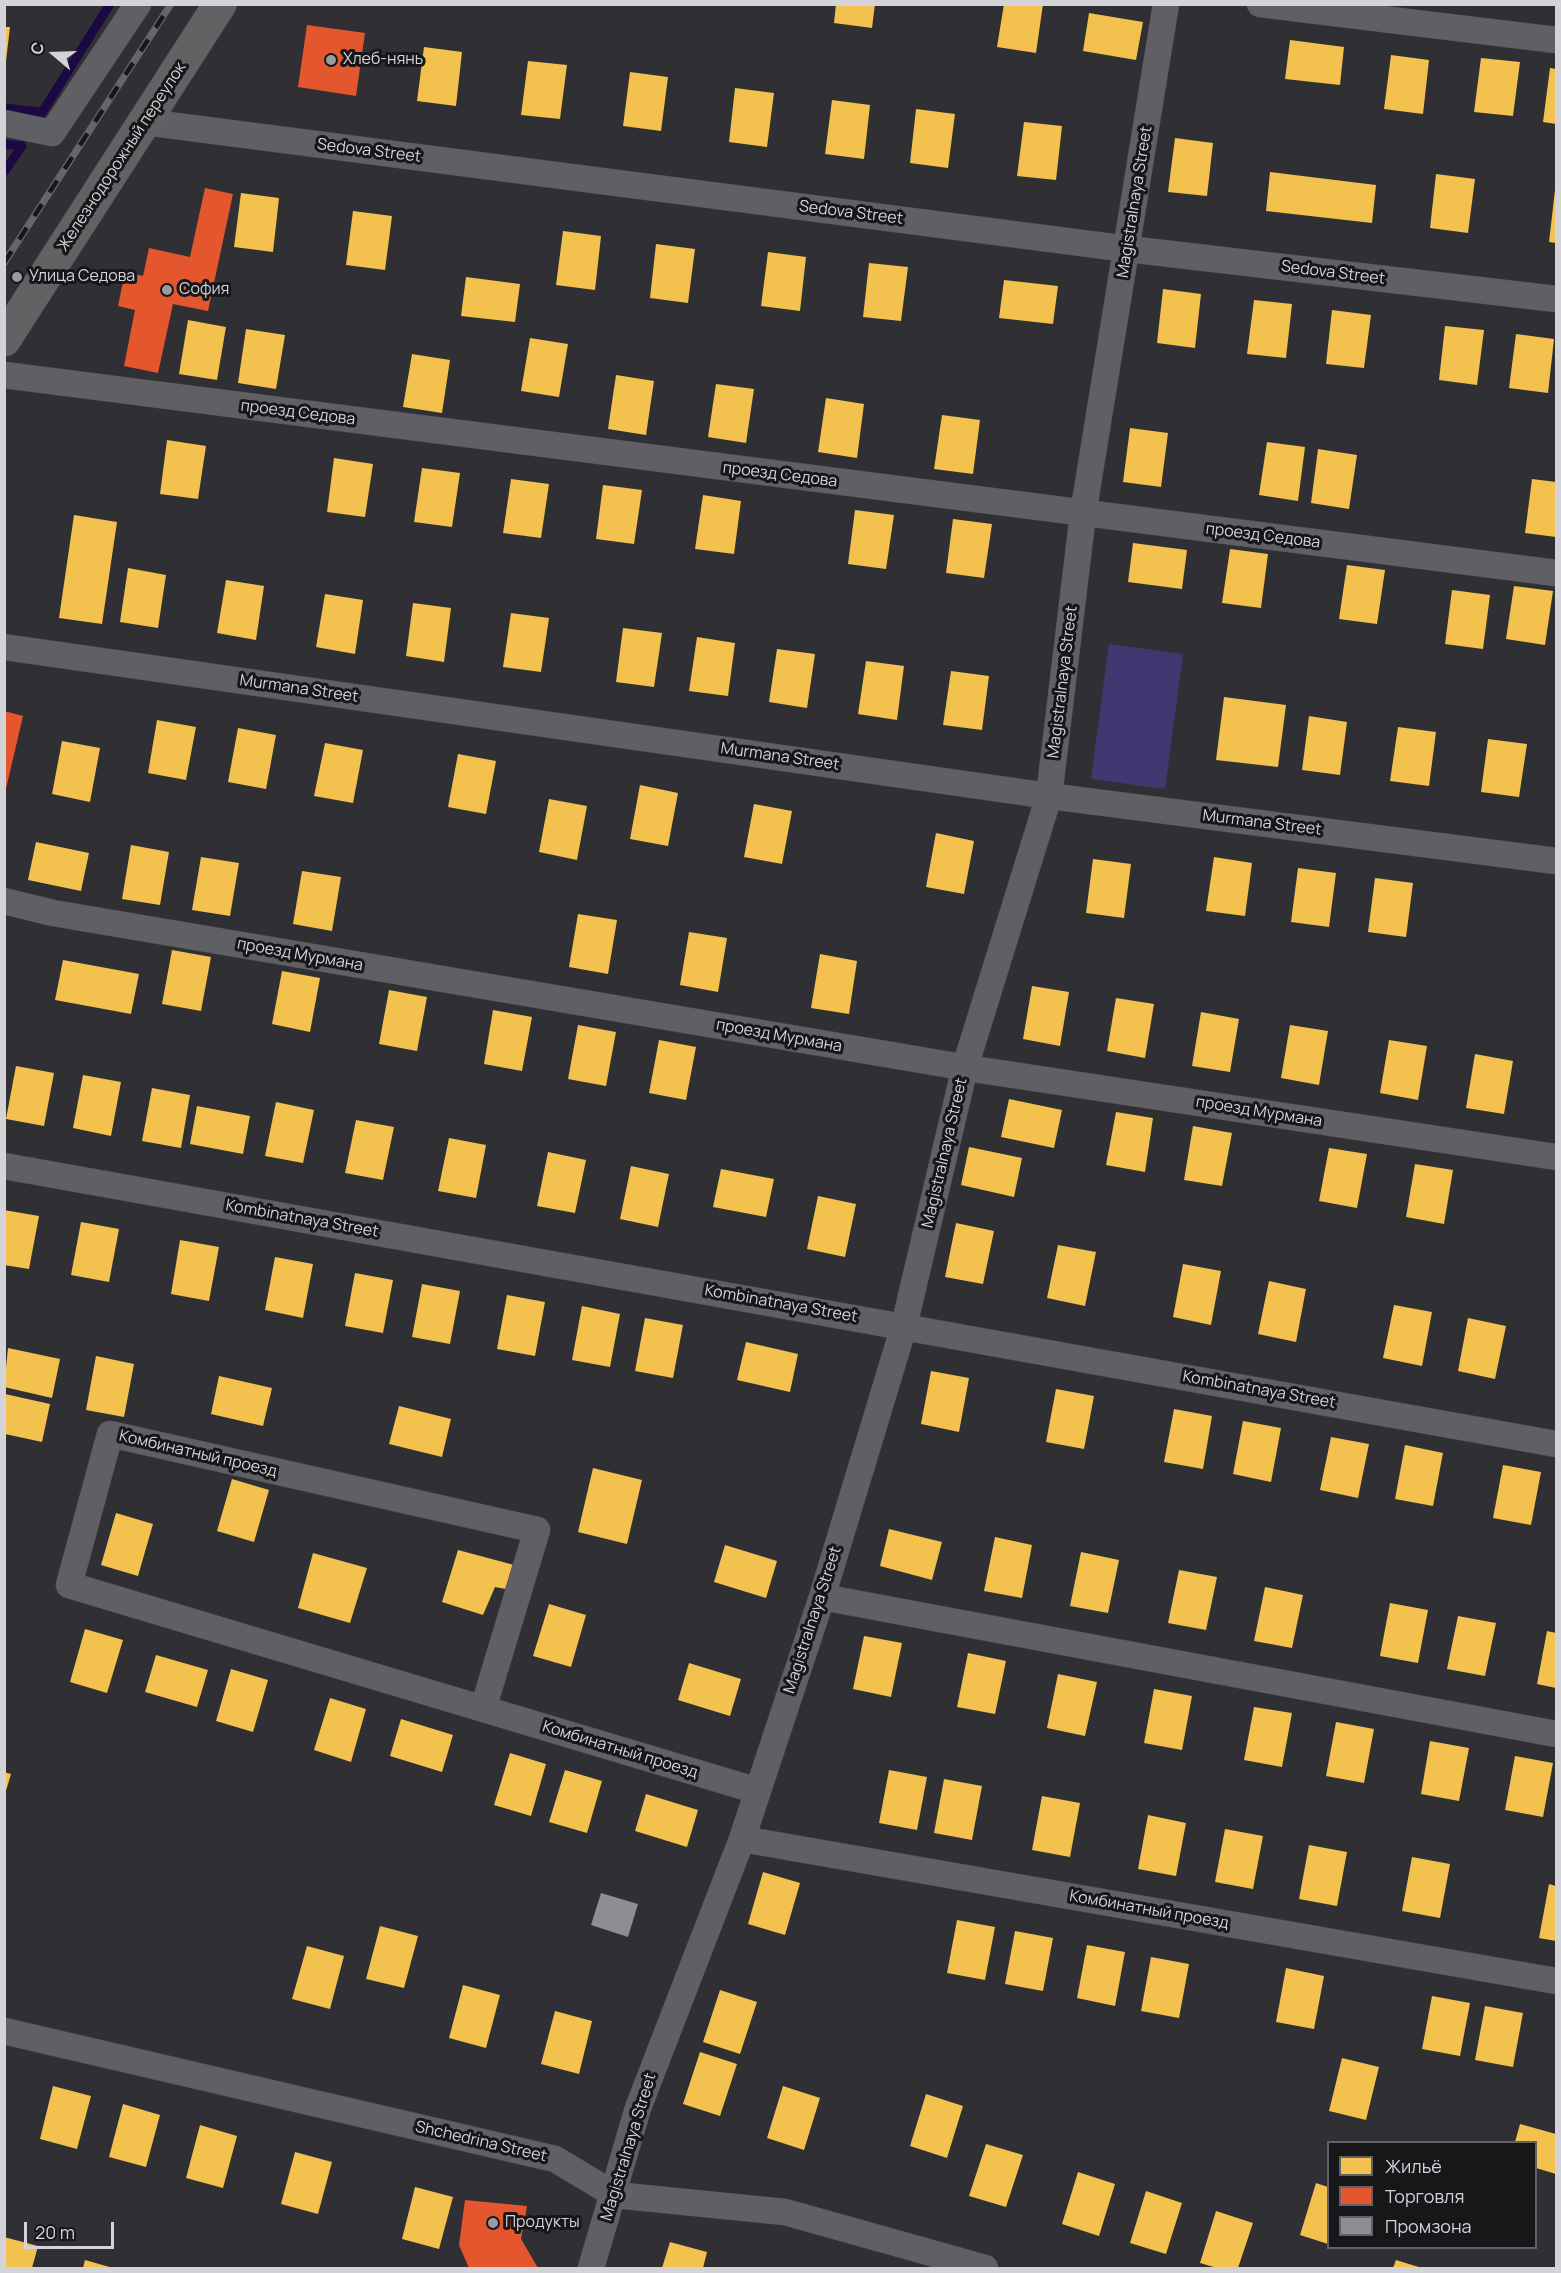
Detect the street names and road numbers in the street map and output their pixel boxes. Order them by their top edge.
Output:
street label: Железнодорожный переулок [54,59,190,255]
street label: Magistralnaya Street [1114,125,1156,279]
street label: Sedova Street [316,135,422,167]
street label: Sedova Street [798,197,904,229]
street label: Sedova Street [1280,257,1386,289]
street label: проезд Седова [240,396,356,430]
street label: проезд Седова [722,458,838,492]
street label: проезд Седова [1205,519,1321,553]
street label: Magistralnaya Street [1044,605,1082,759]
street label: Murmana Street [238,671,360,707]
street label: Murmana Street [719,739,841,775]
street label: Murmana Street [1201,806,1323,840]
street label: проезд Мурмана [235,934,365,976]
street label: проезд Мурмана [714,1015,844,1057]
street label: Magistralnaya Street [918,1076,972,1230]
street label: проезд Мурмана [1194,1093,1324,1131]
street label: Kombinatnaya Street [224,1196,380,1242]
street label: Kombinatnaya Street [703,1281,859,1327]
street label: Kombinatnaya Street [1181,1367,1337,1413]
street label: Комбинатный проезд [117,1426,279,1482]
street label: Magistralnaya Street [780,1544,846,1696]
street label: Комбинатный проезд [540,1717,700,1783]
street label: Комбинатный проезд [1068,1887,1230,1933]
street label: Magistralnaya Street [597,2071,661,2223]
street label: Shchedrina Street [413,2118,549,2166]

